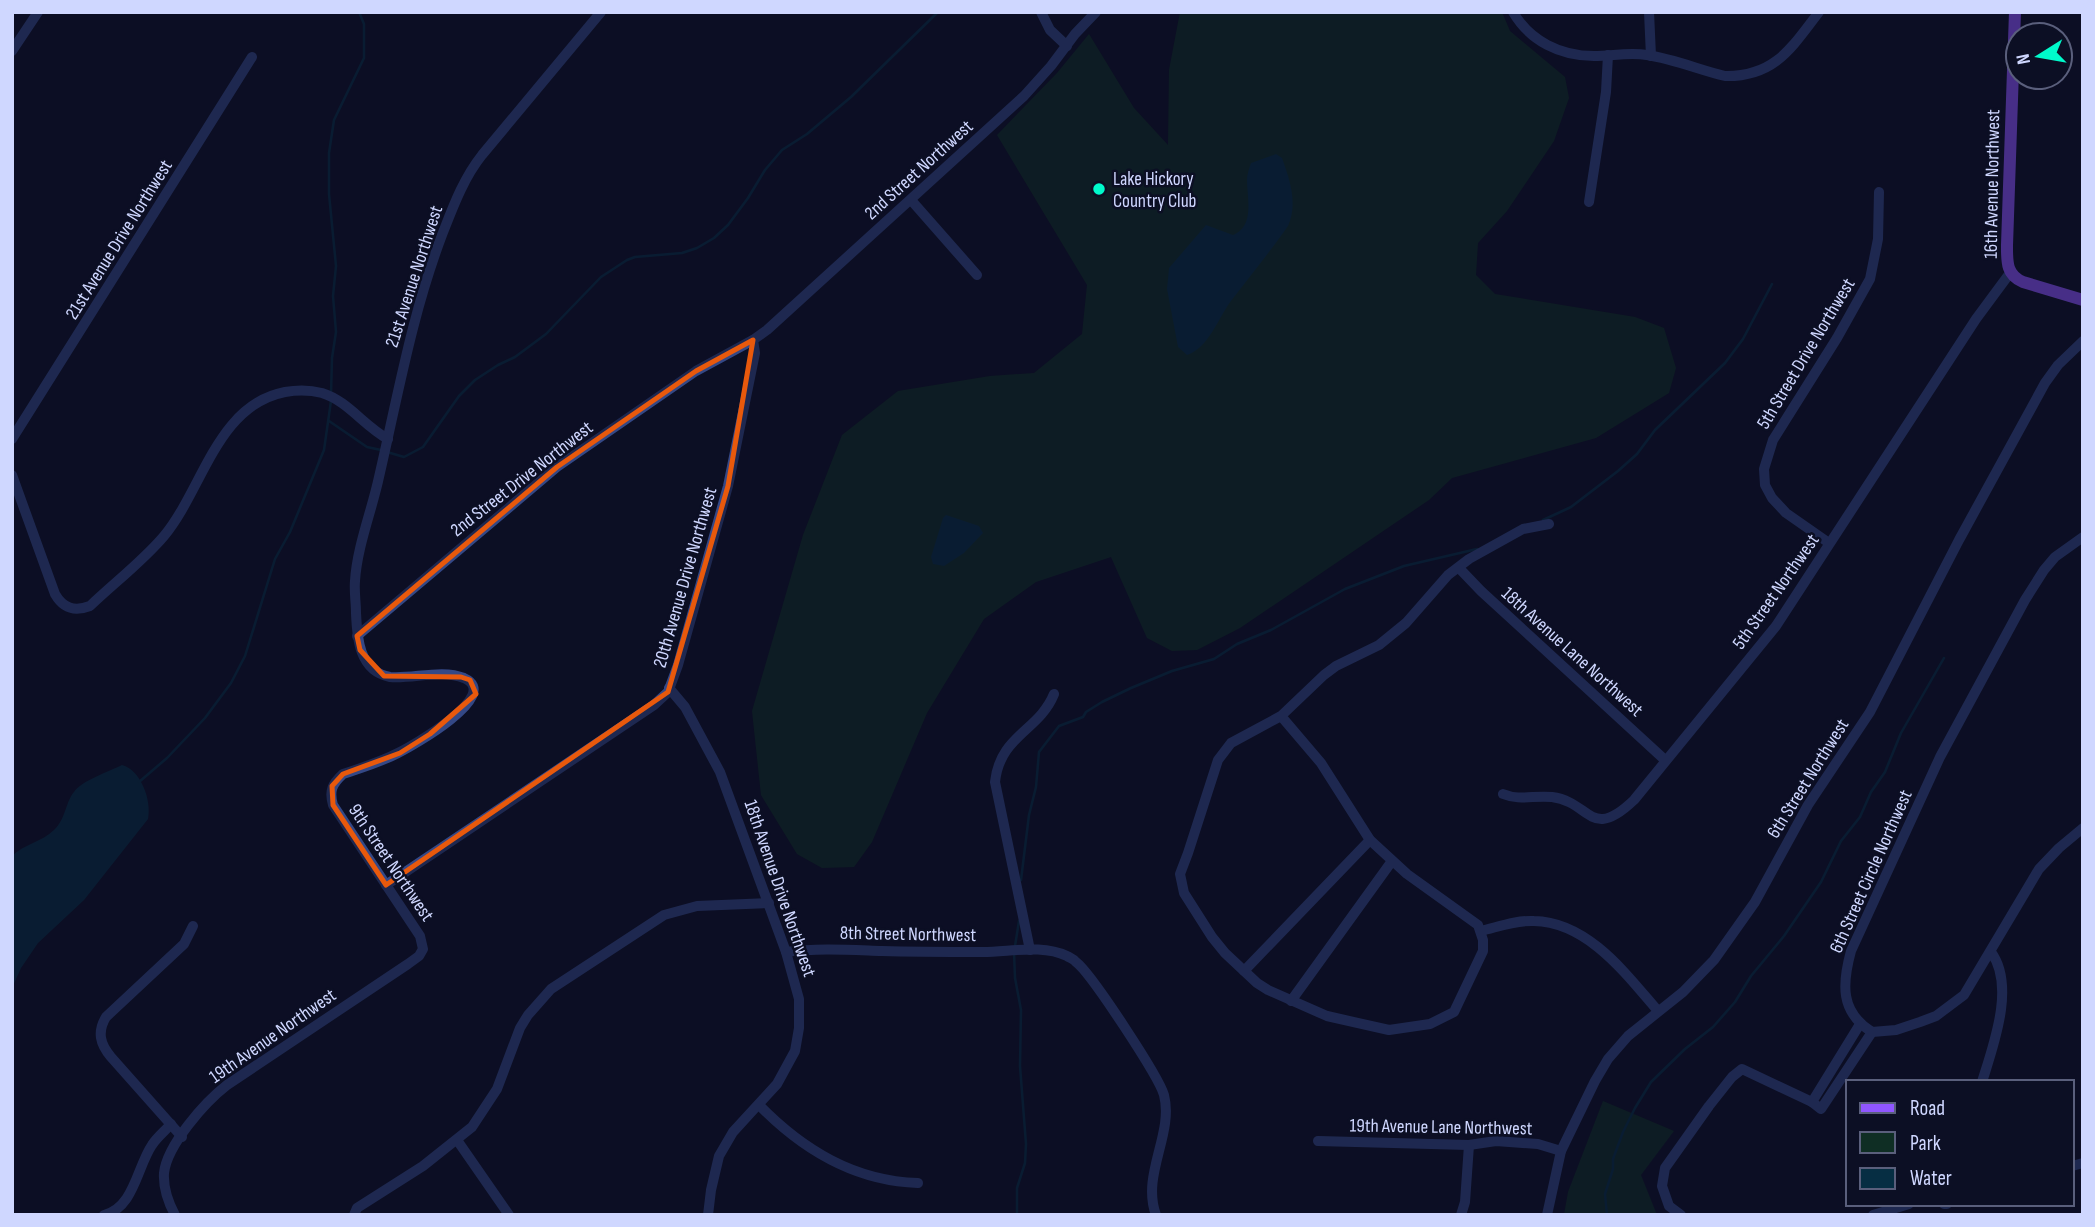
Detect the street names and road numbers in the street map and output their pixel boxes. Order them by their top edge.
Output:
street label: 16th Avenue Northwest [1980,109,2005,259]
street label: 2nd Street Northwest [860,115,978,225]
street label: 21st Avenue Drive Northwest [61,156,178,324]
street label: 21st Avenue Northwest [381,202,448,350]
street label: 5th Street Drive Northwest [1752,274,1861,433]
street label: 2nd Street Drive Northwest [446,416,598,542]
street label: 20th Avenue Drive Northwest [649,484,722,670]
street label: 5th Street Northwest [1728,530,1825,654]
street label: 18th Avenue Lane Northwest [1496,582,1648,722]
street label: 6th Street Northwest [1762,715,1854,843]
street label: 6th Street Circle Northwest [1825,786,1918,957]
street label: 18th Avenue Drive Northwest [738,797,821,980]
street label: 9th Street Northwest [343,800,439,926]
street label: 8th Street Northwest [840,922,977,947]
street label: 19th Avenue Northwest [205,984,341,1089]
street label: 19th Avenue Lane Northwest [1349,1114,1533,1141]

